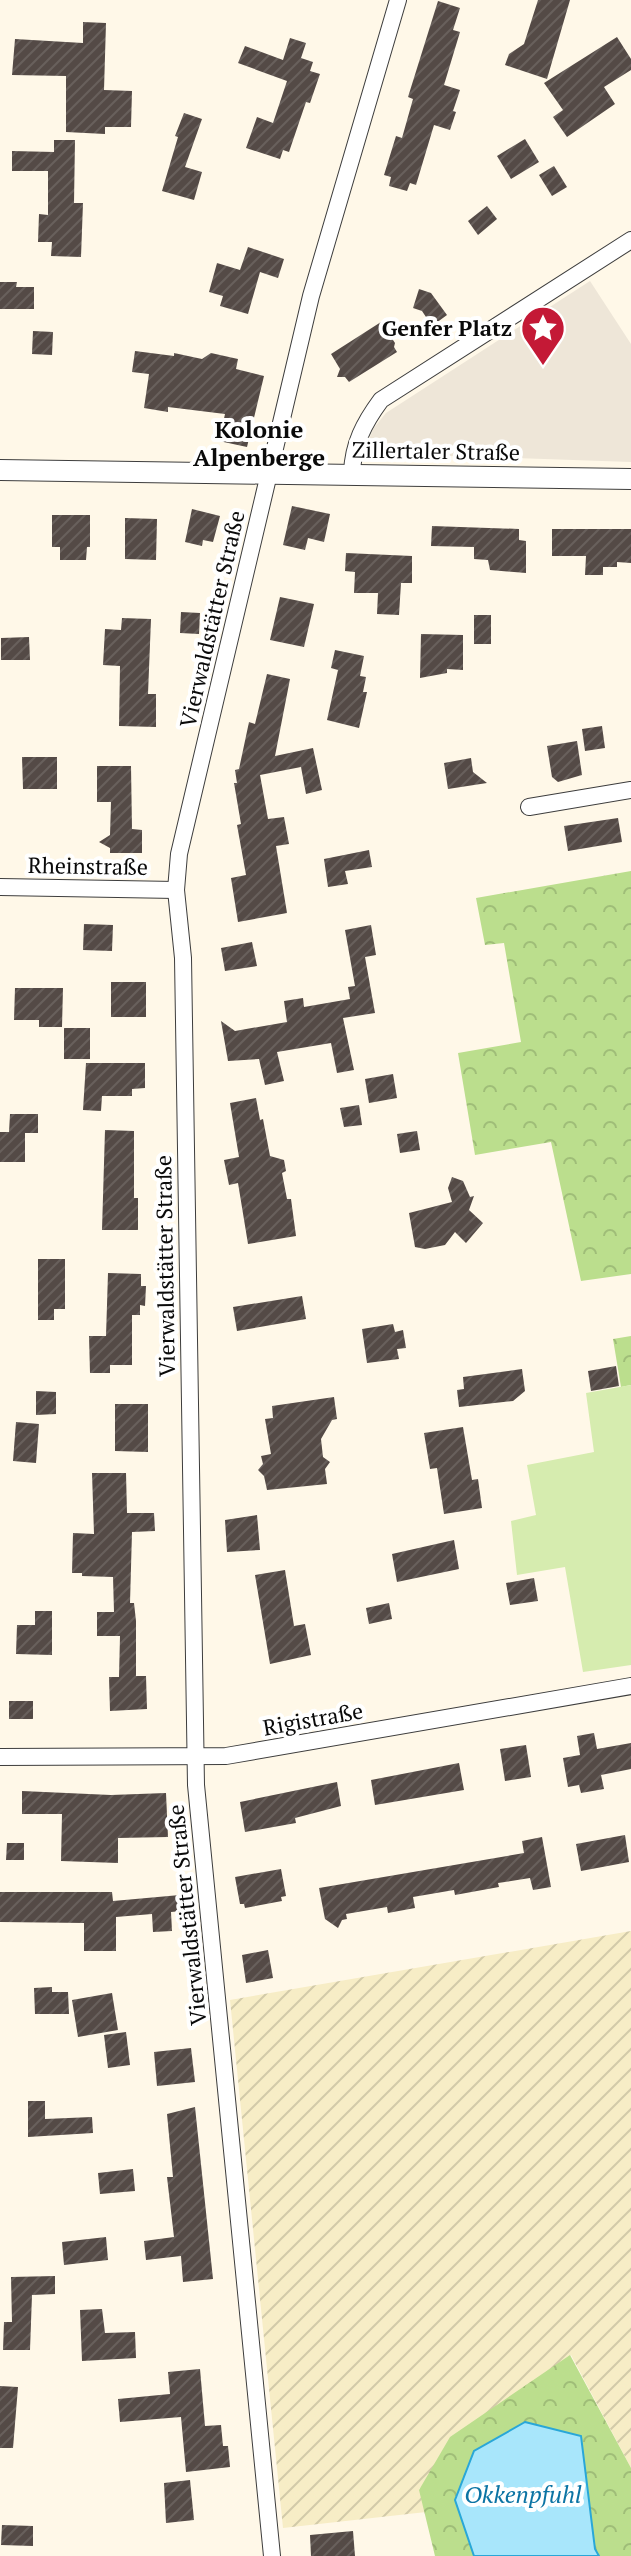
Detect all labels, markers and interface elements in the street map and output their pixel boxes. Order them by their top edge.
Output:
place icon: Genfer Platz [519,304,567,367]
place label: Genfer Platz [382,313,512,342]
district label: Kolonie Alpenberge [193,413,325,473]
street label: Zillertaler Straße [352,435,520,466]
street label: Vierwaldstätter Straße [172,507,251,730]
street label: Rheinstraße [28,850,148,881]
street label: Vierwaldstätter Straße [148,1155,181,1377]
street label: Rigistraße [261,1695,365,1742]
street label: Vierwaldstätter Straße [160,1803,213,2027]
water label: Okkenpfuhl [464,2478,582,2510]

